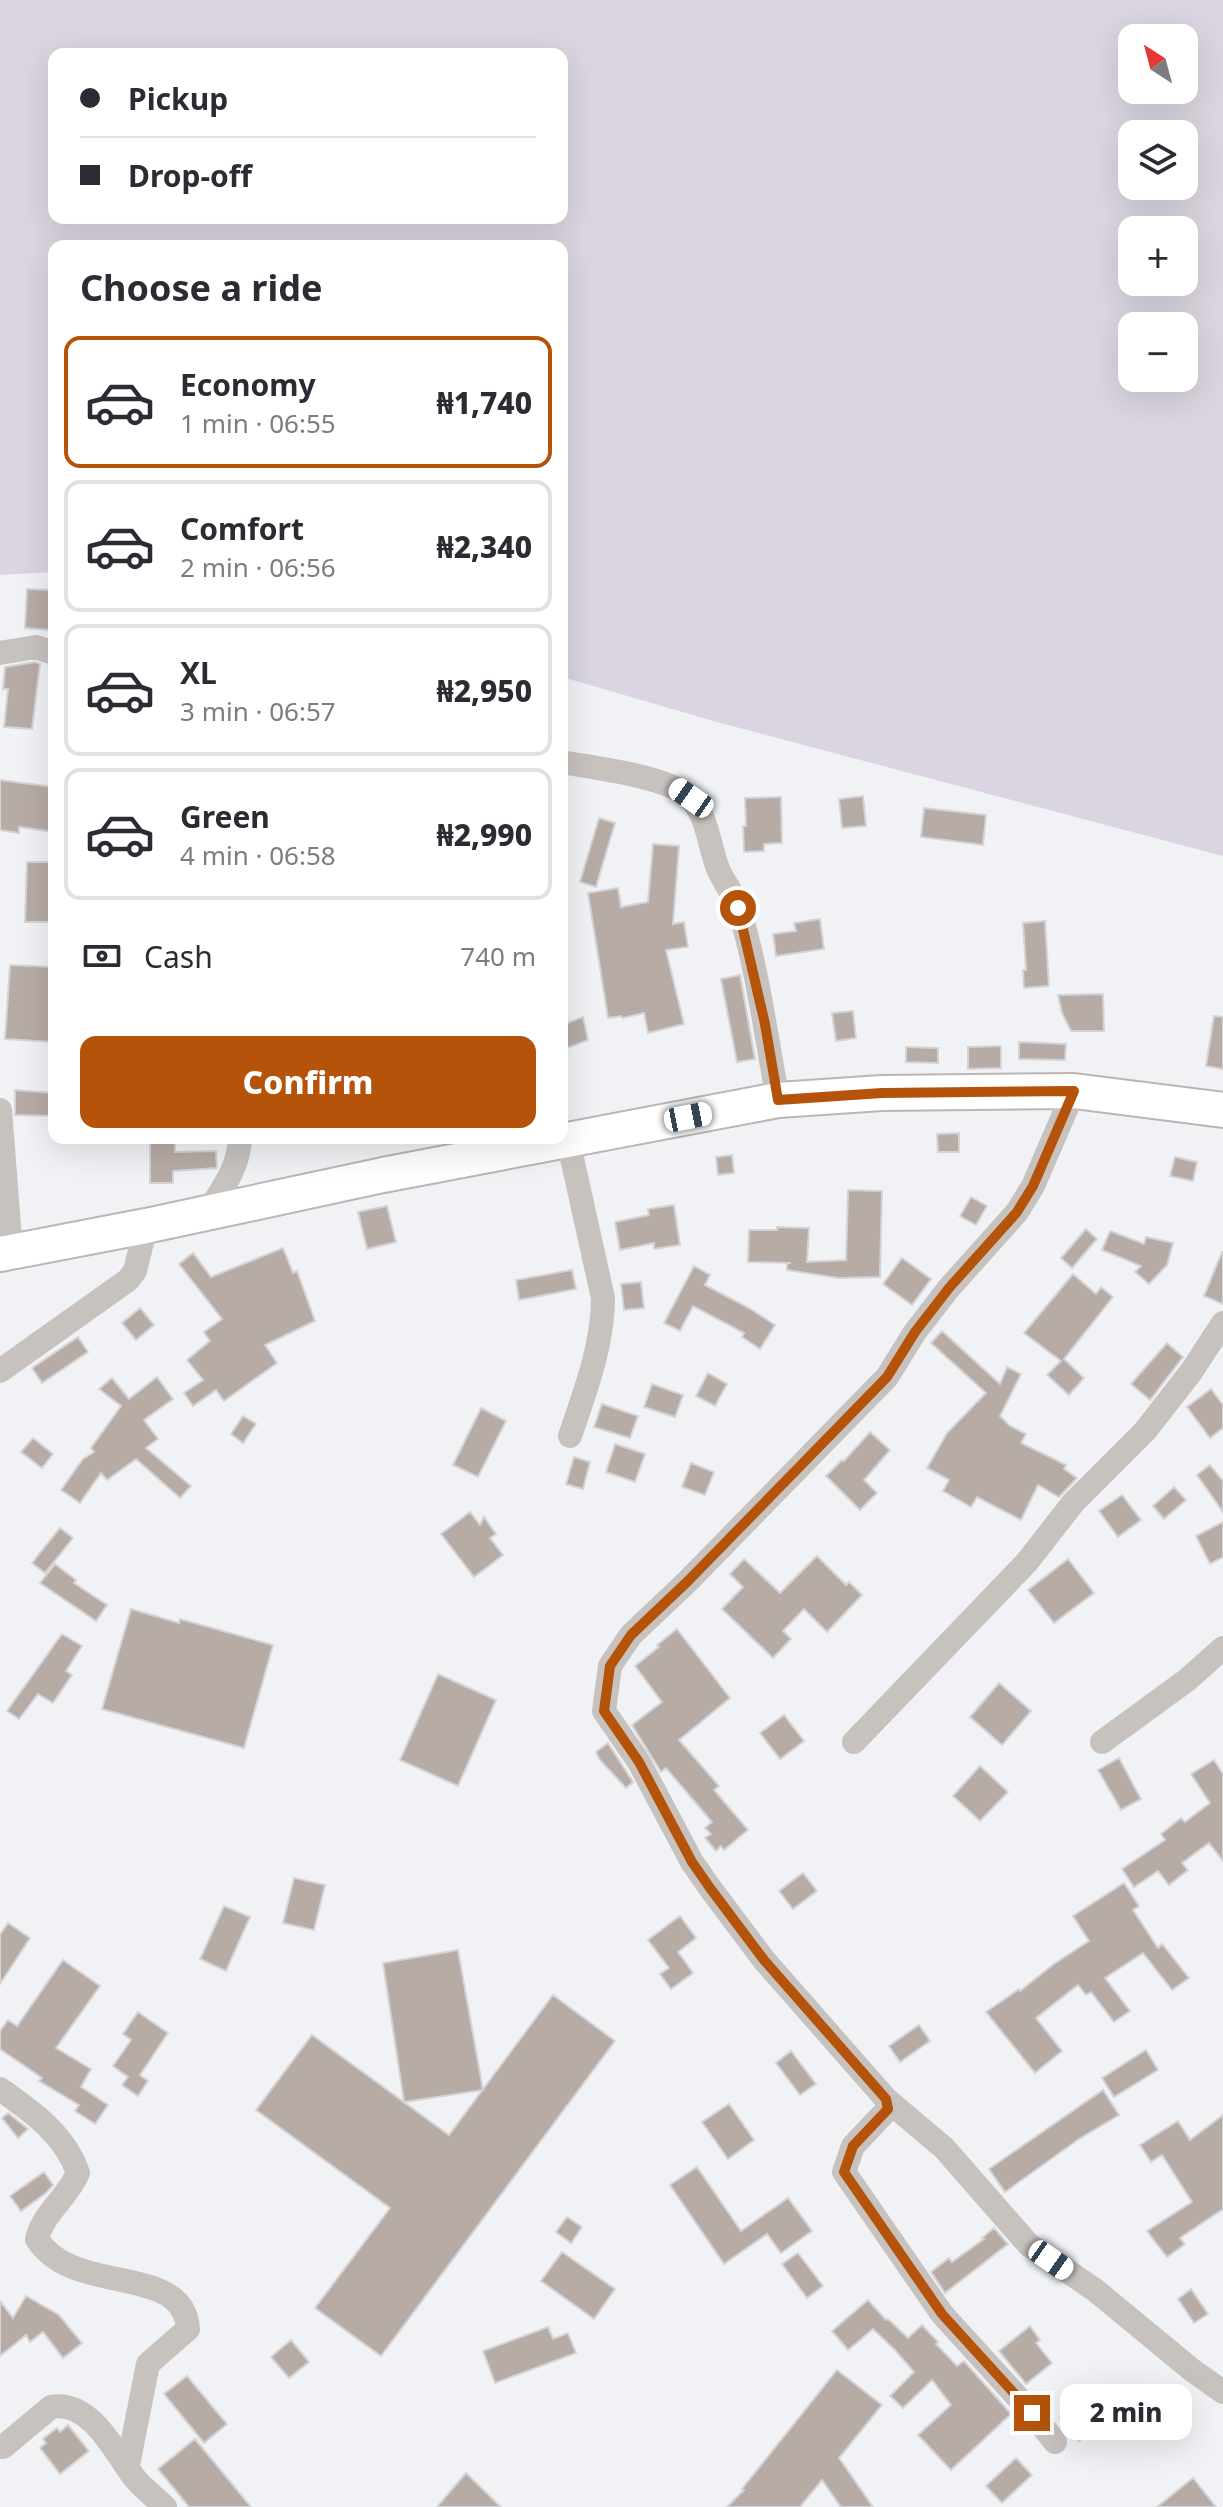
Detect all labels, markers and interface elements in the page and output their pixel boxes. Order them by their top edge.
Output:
north arrow [1118,24,1198,104]
map controls [1118,24,1198,392]
text: Pickup [128,78,228,119]
button: layers [1118,120,1198,200]
text: Drop-off [128,155,252,196]
button: + [1118,216,1198,296]
text: Choose a ride [80,263,322,312]
button: − [1118,312,1198,392]
text: Economy [180,364,316,405]
icon: car [84,366,156,438]
text: ₦1,740 [437,382,532,423]
text: 1 min · 06:55 [180,405,336,441]
text: Comfort [180,508,304,549]
icon: car [84,510,156,582]
text: ₦2,340 [437,526,532,567]
text: 2 min · 06:56 [180,549,336,585]
text: XL [180,652,217,693]
icon: car [84,654,156,726]
text: ₦2,950 [437,670,532,711]
text: 3 min · 06:57 [180,693,336,729]
car [664,774,718,822]
text: Green [180,796,270,837]
icon: car [84,798,156,870]
text: ₦2,990 [437,814,532,855]
text: 4 min · 06:58 [180,837,336,873]
route start [720,890,756,926]
icon: cash [80,934,124,978]
text: Cash [144,936,213,977]
text: 740 m [460,938,536,974]
button: Confirm [80,1036,536,1128]
car [662,1101,714,1133]
car [1024,2236,1078,2284]
callout: 2 min [1060,2385,1192,2441]
text: 2 min [1090,2394,1162,2430]
route end [1014,2395,1050,2431]

